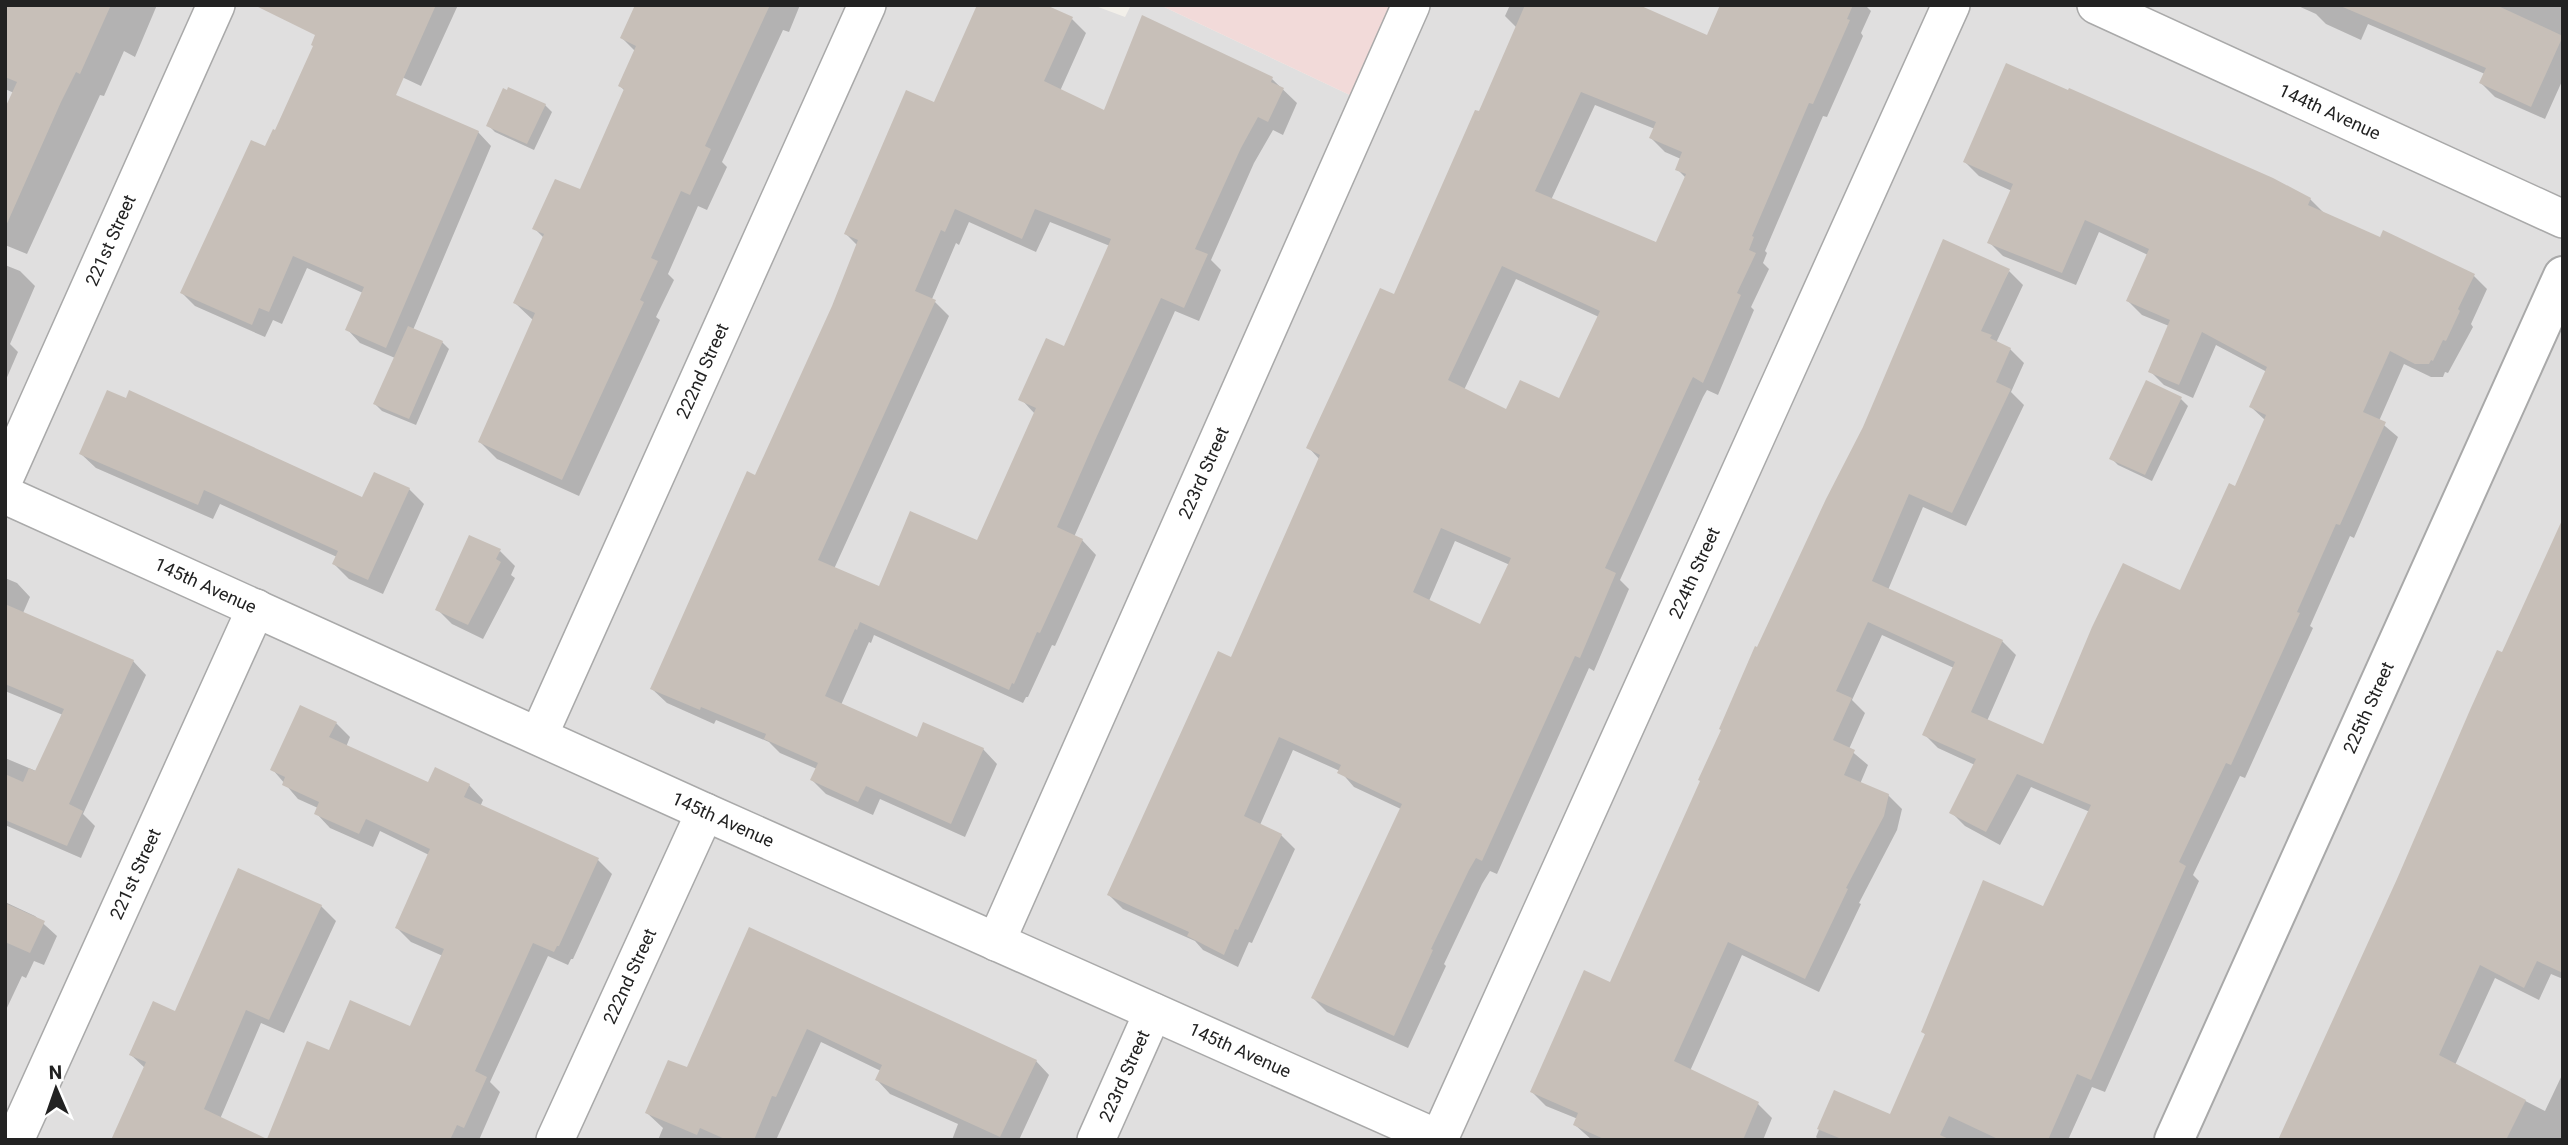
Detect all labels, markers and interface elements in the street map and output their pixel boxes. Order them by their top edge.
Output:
street label: 144th Avenue [2276,79,2384,144]
street label: 221st Street [81,191,140,289]
street label: 222nd Street [671,320,733,422]
street label: 223rd Street [1174,423,1233,522]
street label: 224th Street [1664,524,1724,622]
street label: 145th Avenue [151,553,260,617]
street label: 225th Street [2338,658,2398,757]
street label: 145th Avenue [669,787,777,851]
street label: 221st Street [105,825,165,923]
street label: 222nd Street [599,925,660,1027]
street label: 145th Avenue [1186,1018,1294,1082]
street label: 223rd Street [1094,1027,1154,1125]
north arrow [21,1054,91,1124]
text: N [48,1061,63,1084]

